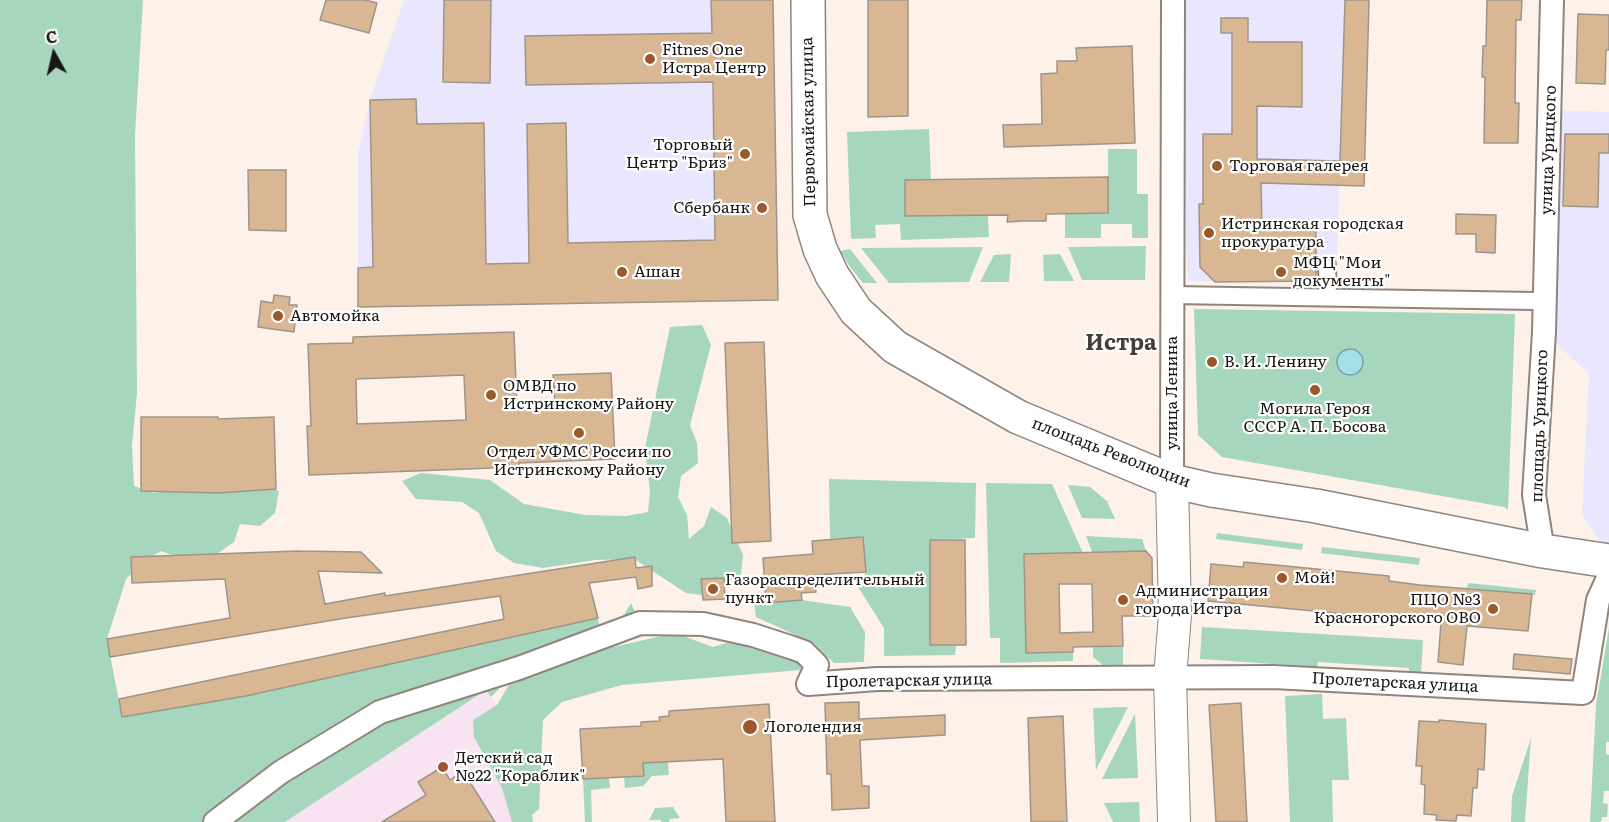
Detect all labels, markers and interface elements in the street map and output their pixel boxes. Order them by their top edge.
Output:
north arrow [24,24,84,84]
text: С [44,24,59,49]
street label: Первомайская улица [798,37,820,207]
place label: Fitnes One Истра Центр [662,40,766,78]
marker: Fitnes One Истра Центр [643,52,657,66]
street label: улица Урицкого [1537,85,1561,215]
place label: Торговый Центр "Бриз" [626,135,733,173]
marker: Торговый Центр "Бриз" [738,147,752,161]
place label: Торговая галерея [1229,156,1369,176]
marker: Торговая галерея [1210,159,1224,173]
place label: Сбербанк [673,198,750,218]
marker: Сбербанк [755,201,769,215]
place label: Истринская городская прокуратура [1221,214,1404,252]
marker: Истринская городская прокуратура [1202,226,1216,240]
place label: МФЦ "Мои документы" [1293,253,1390,291]
place label: Ашан [634,262,681,282]
marker: Ашан [615,265,629,279]
marker: МФЦ "Мои документы" [1274,265,1288,279]
place label: Автомойка [290,306,380,326]
marker: Автомойка [271,309,285,323]
district label: Истра [1085,331,1157,357]
street label: улица Ленина [1162,336,1182,450]
street label: площадь Урицкого [1528,349,1552,503]
place label: В. И. Ленину [1224,352,1327,372]
marker: В. И. Ленину [1205,355,1219,369]
place label: ОМВД по Истринскому Району [503,376,674,414]
marker: Могила Героя СССР А. П. Босова [1308,383,1322,397]
marker: ОМВД по Истринскому Району [484,388,498,402]
place label: Могила Героя СССР А. П. Босова [1244,399,1386,437]
street label: площадь Революции [1029,414,1193,492]
marker: Отдел УФМС России по Истринскому Району [572,426,586,440]
place label: Отдел УФМС России по Истринскому Району [487,442,671,480]
place label: Мой! [1294,568,1335,588]
place label: Газораспределительный пункт [725,570,925,608]
marker: Мой! [1275,571,1289,585]
place label: Администрация города Истра [1135,581,1268,619]
marker: Газораспределительный пункт [706,582,720,596]
place label: ПЦО №3 Красногорского ОВО [1314,590,1481,628]
marker: Администрация города Истра [1116,593,1130,607]
marker: ПЦО №3 Красногорского ОВО [1486,602,1500,616]
street label: Пролетарская улица [1311,669,1479,697]
street label: Пролетарская улица [825,670,993,692]
place label: Логолендия [764,717,862,737]
marker: Логолендия [741,718,759,736]
place label: Детский сад №22 "Кораблик" [455,748,585,786]
marker: Детский сад №22 "Кораблик" [436,760,450,774]

